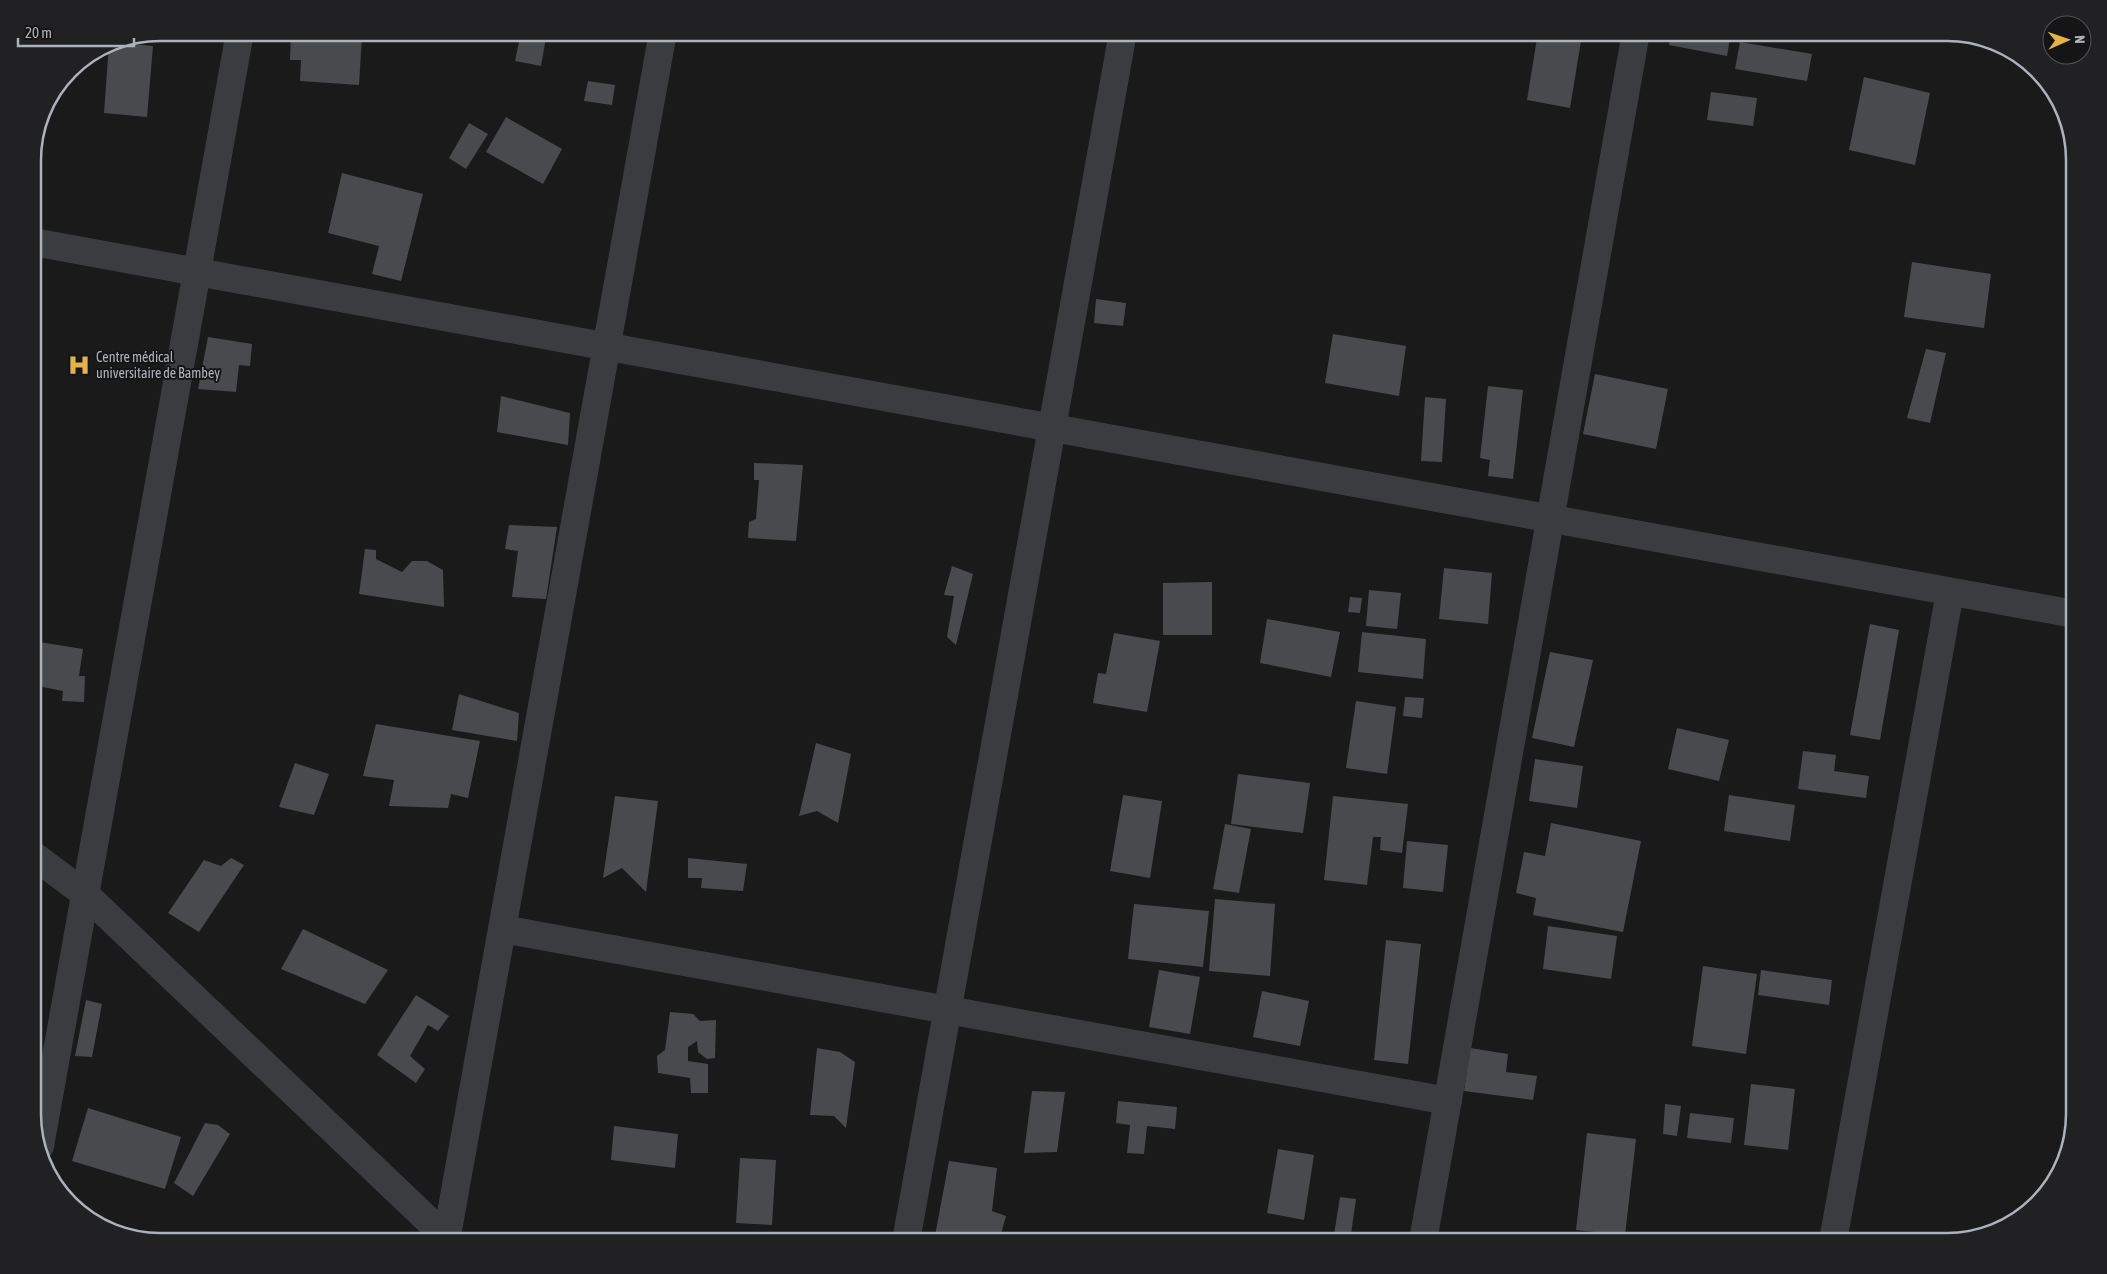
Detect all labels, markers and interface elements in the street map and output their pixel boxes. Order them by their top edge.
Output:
scale bar [18,15,134,47]
north arrow [2042,15,2092,65]
text: 20 m [25,24,52,41]
text: N [2072,35,2088,44]
place label: Centre médical universitaire de Bambey [96,349,220,381]
hospital icon: Centre médical universitaire de Bambey [66,352,92,378]

